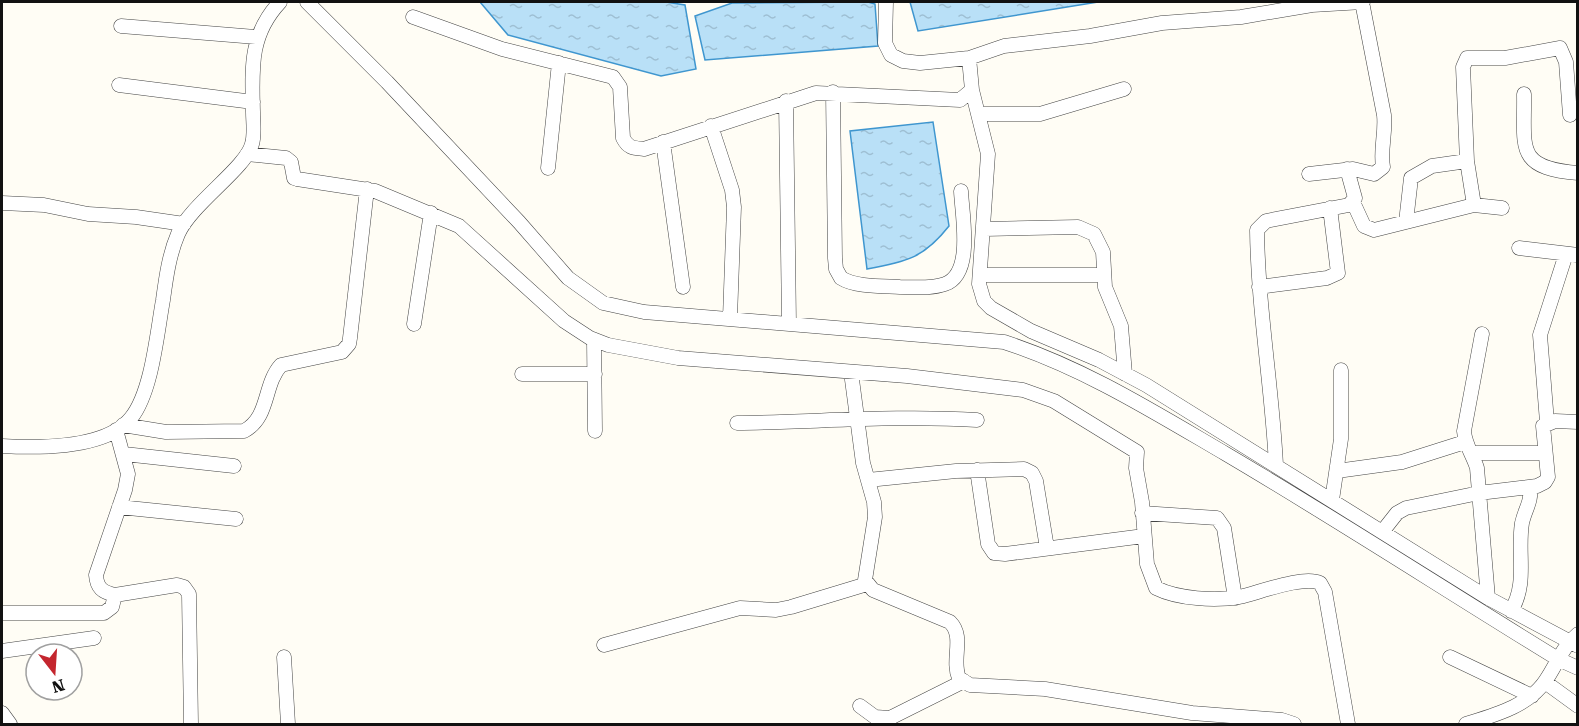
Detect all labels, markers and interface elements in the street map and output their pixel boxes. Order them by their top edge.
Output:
north arrow [24,642,84,702]
text: N [50,675,67,697]

